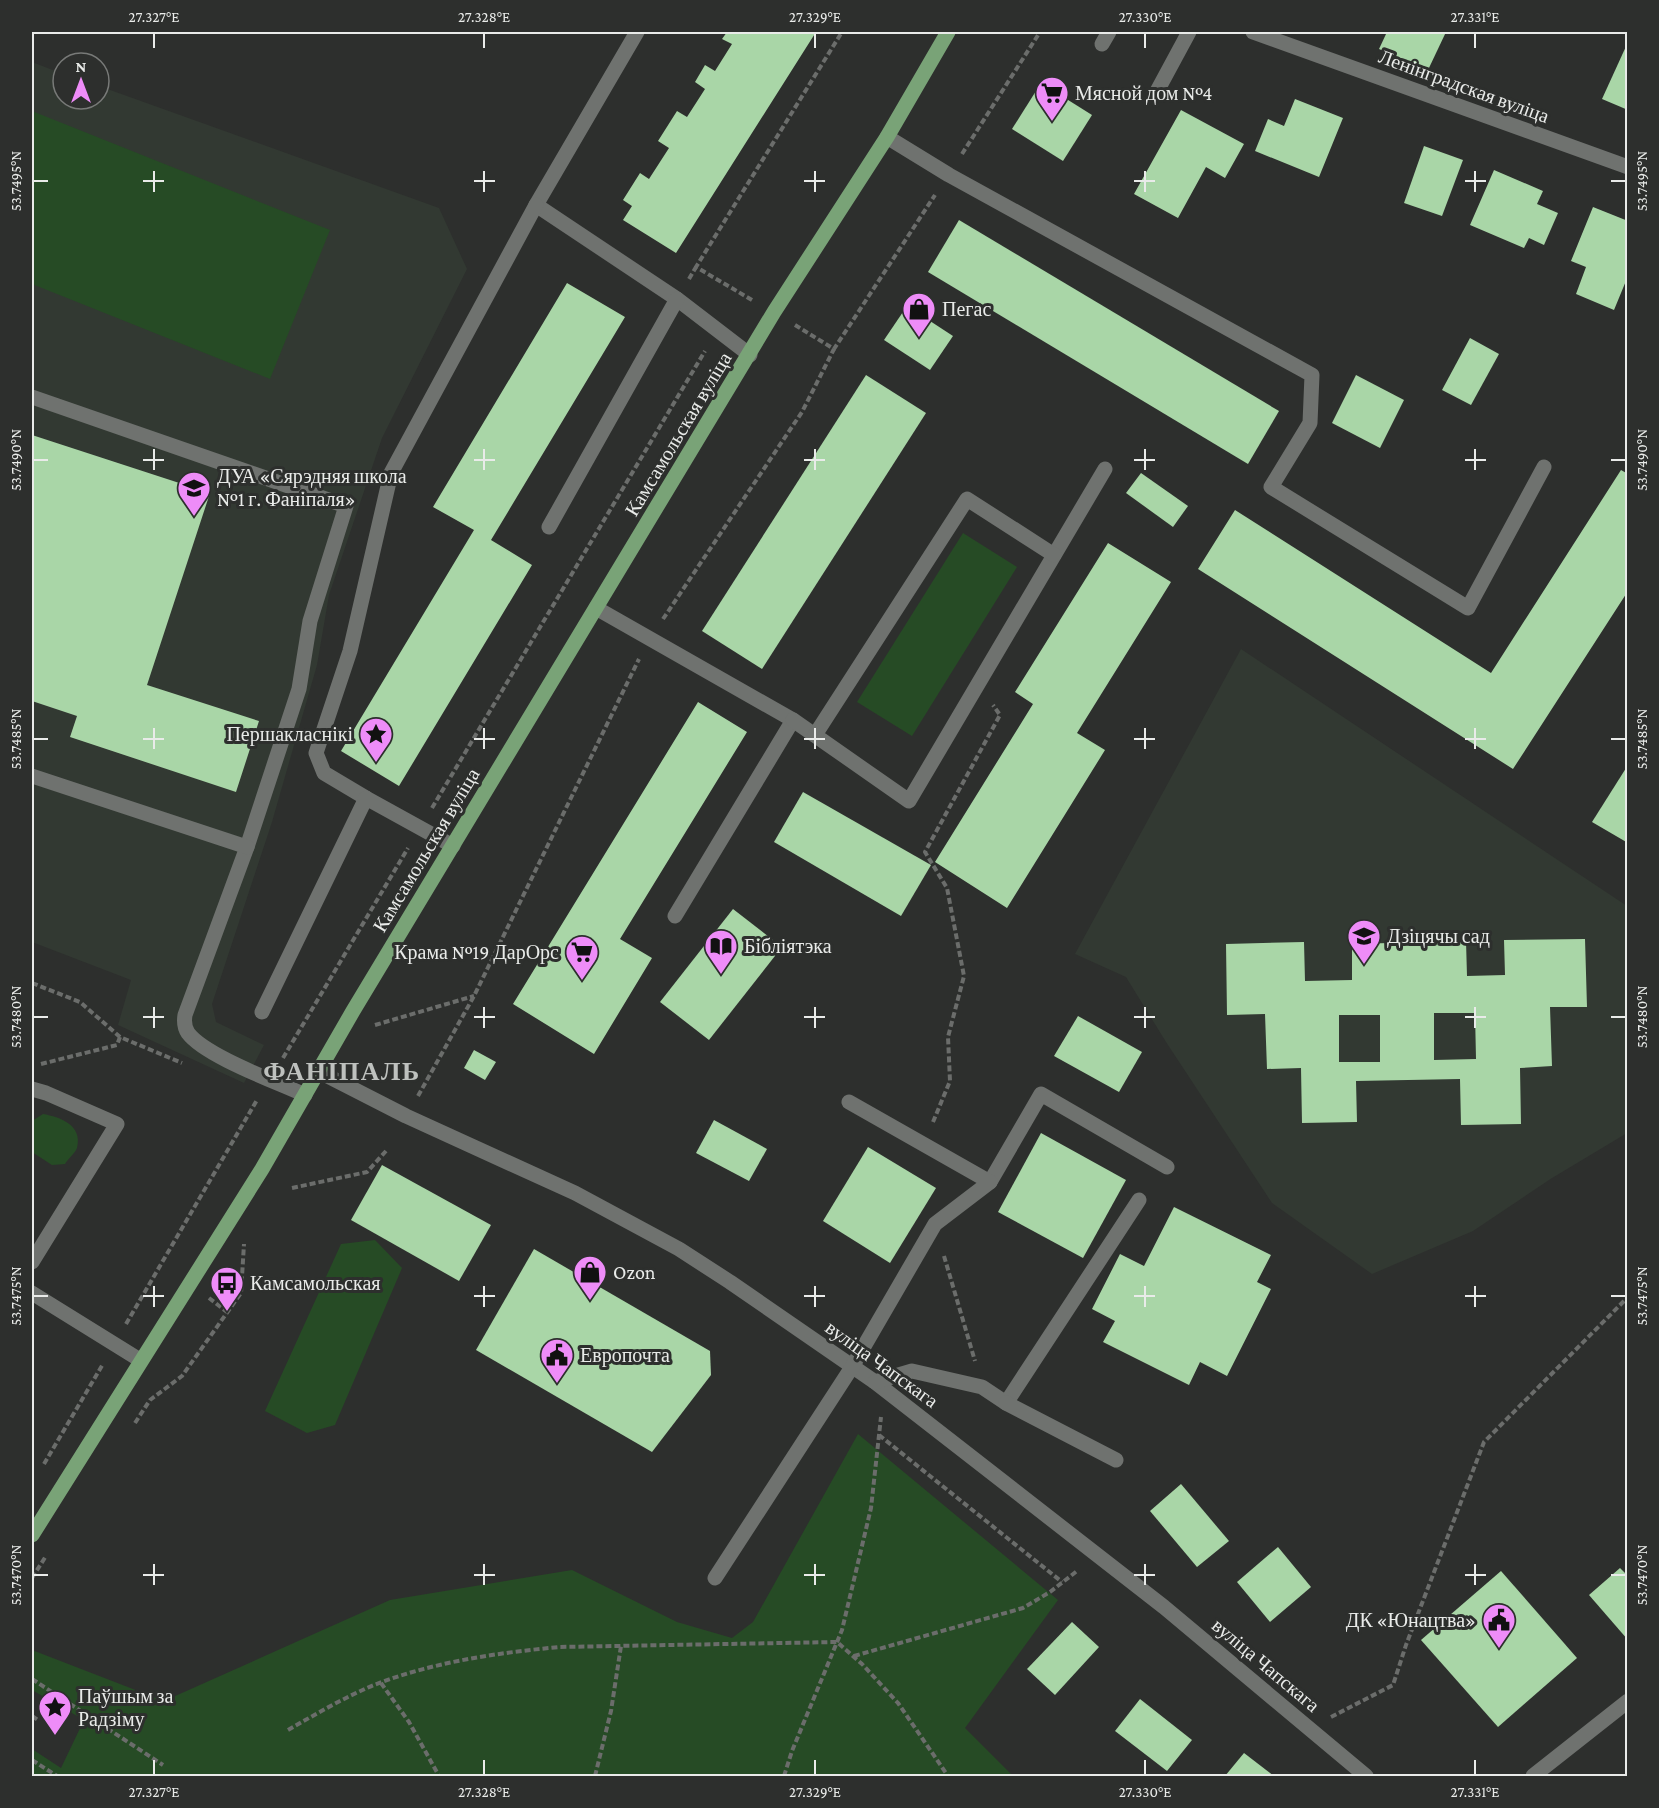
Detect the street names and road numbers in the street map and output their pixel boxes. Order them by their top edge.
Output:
street label: Ленінградская вуліца [1375,45,1552,128]
street label: Камсамольская вуліца [620,348,737,520]
street label: Камсамольская вуліца [368,764,485,936]
street label: вуліца Чапскага [821,1316,942,1413]
street label: вуліца Чапскага [1207,1614,1324,1717]

